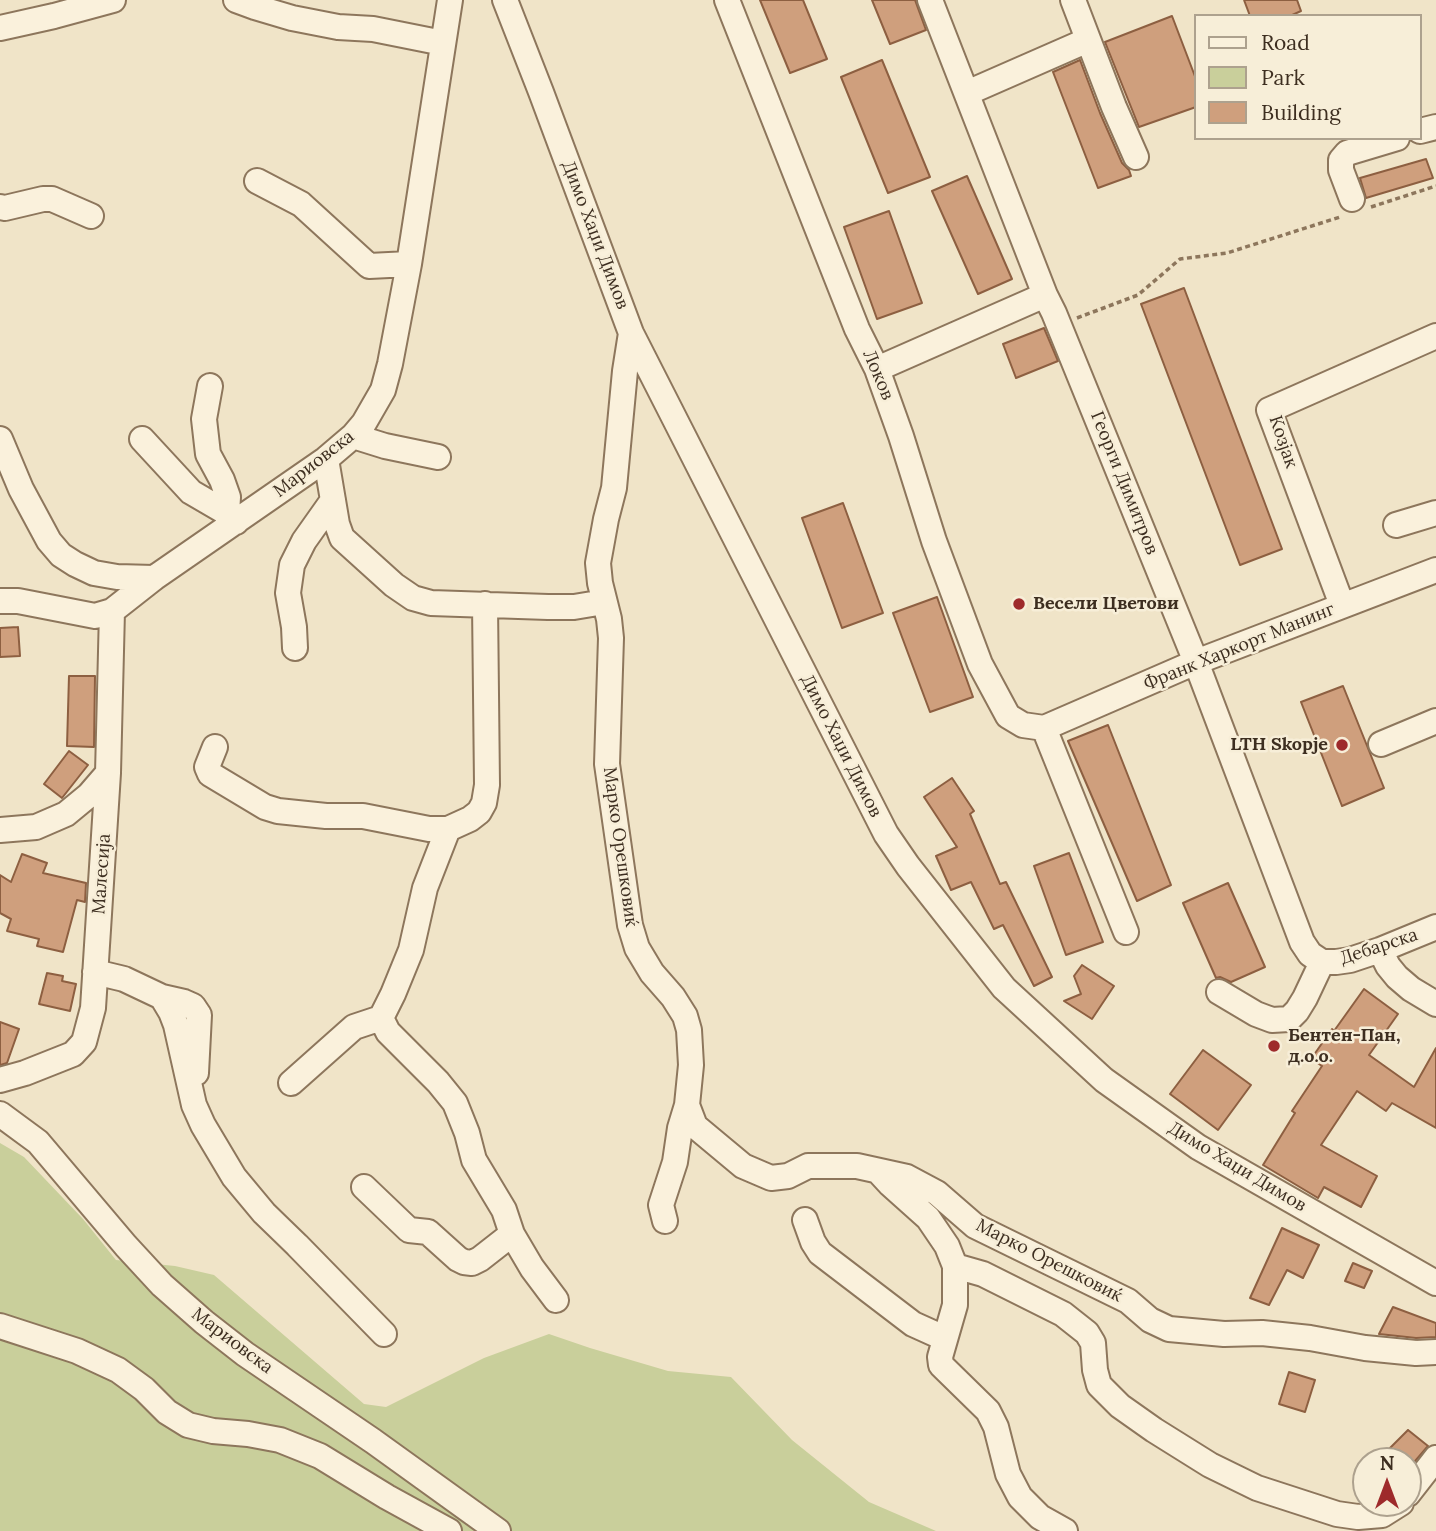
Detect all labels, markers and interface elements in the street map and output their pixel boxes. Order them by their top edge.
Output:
legend [1194,14,1422,140]
text: Road [1261,29,1310,56]
text: Park [1261,64,1305,91]
text: Building [1261,99,1341,126]
street label: Димо Хаџи Димов [557,158,633,312]
street label: Локов [858,347,898,403]
street label: Георги Димитров [1085,408,1163,558]
street label: Козјак [1264,413,1302,471]
street label: Мариовска [269,426,359,502]
place label: Весели Цветови [1033,593,1179,615]
marker: Весели Цветови [1011,596,1027,612]
street label: Франк Харкорт Манинг [1140,599,1338,695]
street label: Димо Хаџи Димов [796,671,886,821]
place label: LTH Skopje [1230,734,1328,756]
marker: LTH Skopje [1334,737,1350,753]
street label: Марко Орешковиќ [598,766,642,928]
street label: Малесија [88,833,116,915]
street label: Дебарска [1337,924,1421,970]
place label: Бентен-Пан, д.о.о. [1288,1025,1401,1068]
marker: Бентен-Пан, д.о.о. [1266,1038,1282,1054]
street label: Димо Хаџи Димов [1164,1117,1310,1217]
street label: Марко Орешковиќ [972,1215,1126,1307]
street label: Мариовска [187,1303,277,1379]
north arrow [1352,1447,1422,1517]
text: N [1380,1451,1394,1475]

